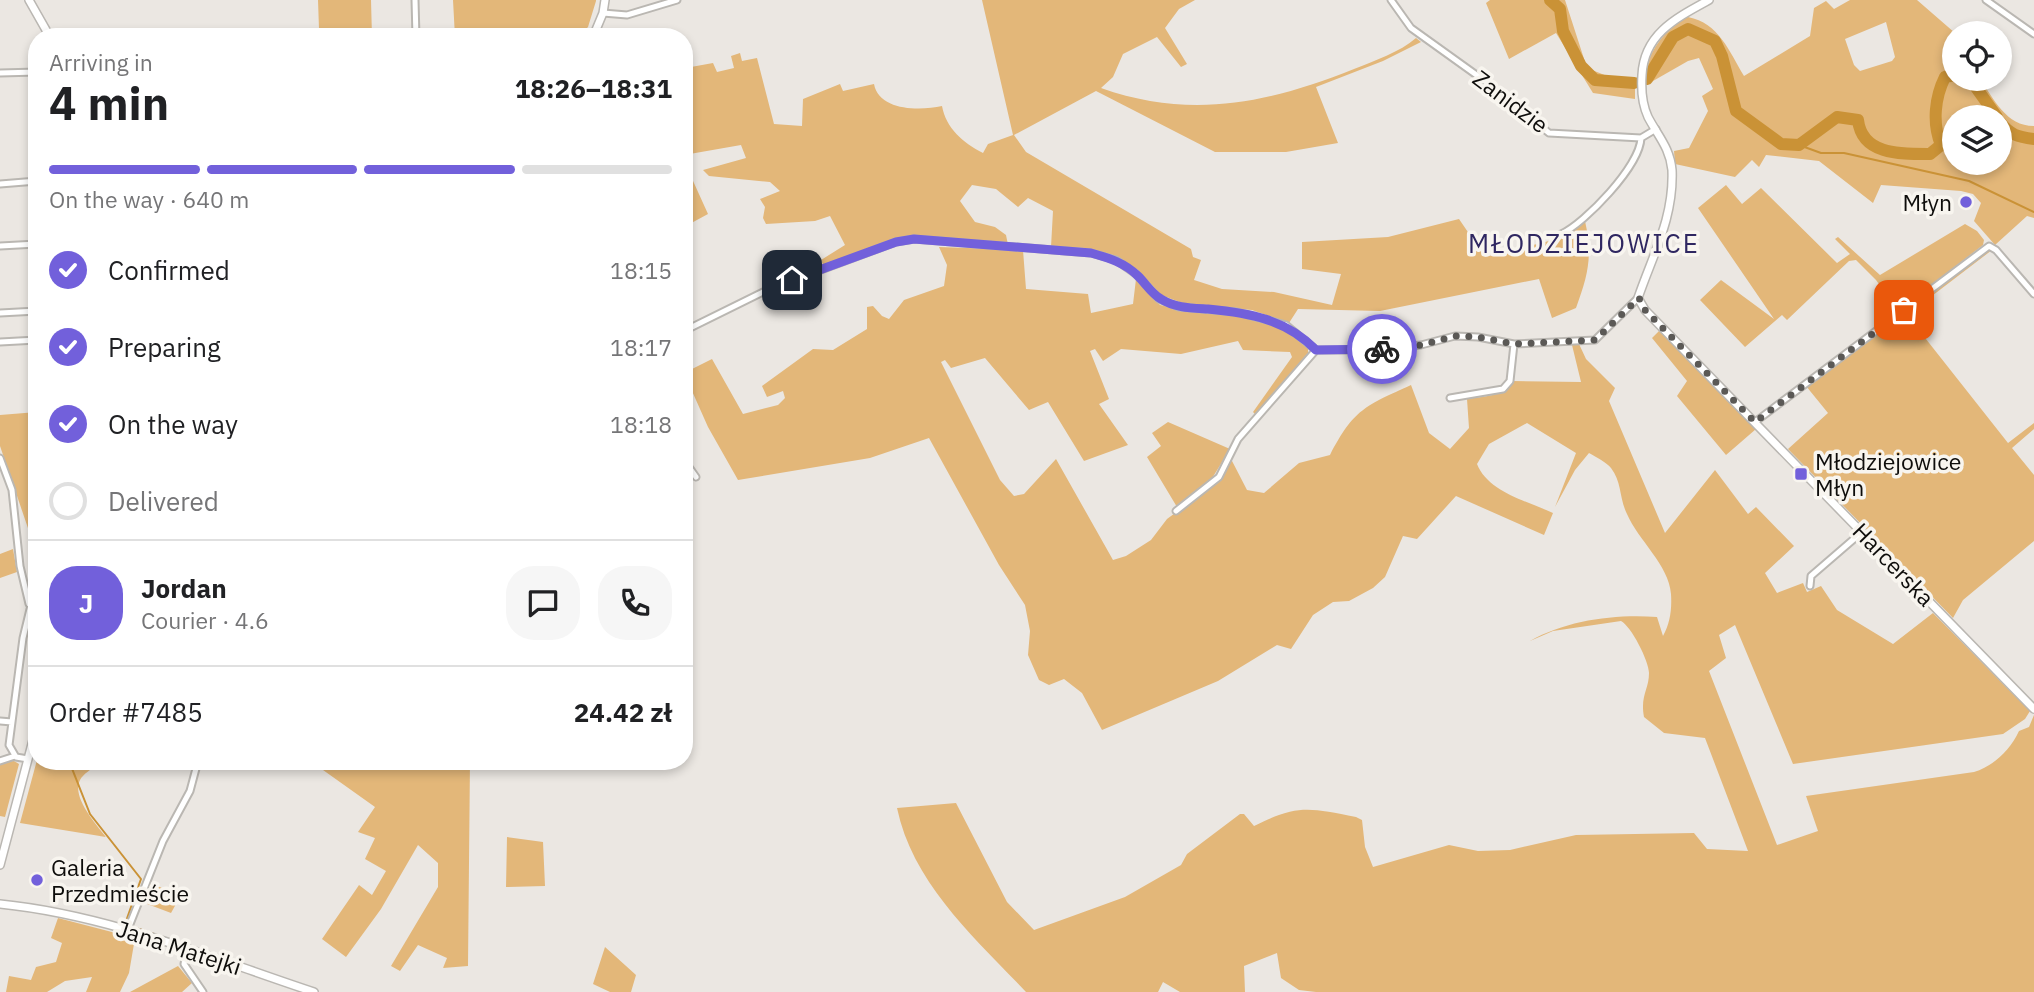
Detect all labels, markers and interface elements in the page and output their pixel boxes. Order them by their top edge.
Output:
map controls [1942,21,2012,175]
button: locate [1942,21,2012,91]
text: Arriving in [49,47,153,77]
street label: Zanidzie [1467,63,1555,139]
text: 18:26–18:31 [515,71,672,105]
text: 4 min [49,73,169,133]
button: layers [1942,105,2012,175]
text: On the way · 640 m [49,184,249,214]
place label: Młyn [1903,187,1952,217]
marker: Młyn [1958,194,1974,210]
district label: MŁODZIEJOWICE [1468,226,1700,260]
pin [762,250,822,310]
icon: check [49,251,87,289]
text: Confirmed [108,253,230,287]
text: 18:15 [610,255,672,285]
icon: home [773,261,811,299]
pin [1874,280,1934,340]
icon: bag [1885,291,1923,329]
courier [1347,314,1417,384]
icon: check [49,328,87,366]
text: Preparing [108,330,221,364]
icon: bike [1363,330,1401,368]
text: 18:17 [610,332,672,362]
icon: check [49,405,87,443]
text: On the way [108,407,238,441]
text: 18:18 [610,409,672,439]
place label: Młodziejowice Młyn [1815,446,1961,502]
marker: Młodziejowice Młyn [1793,466,1809,482]
text: Delivered [108,484,219,518]
street label: Harcerska [1847,516,1941,612]
button: chat [506,566,580,640]
button: phone [598,566,672,640]
text: Jordan [141,571,227,605]
text: J [79,586,93,620]
text: Courier · 4.6 [141,605,269,635]
text: Order #7485 [49,695,203,729]
text: 24.42 zł [574,695,672,729]
place label: Galeria Przedmieście [51,852,189,908]
marker: Galeria Przedmieście [29,872,45,888]
street label: Jana Matejki [113,913,245,981]

